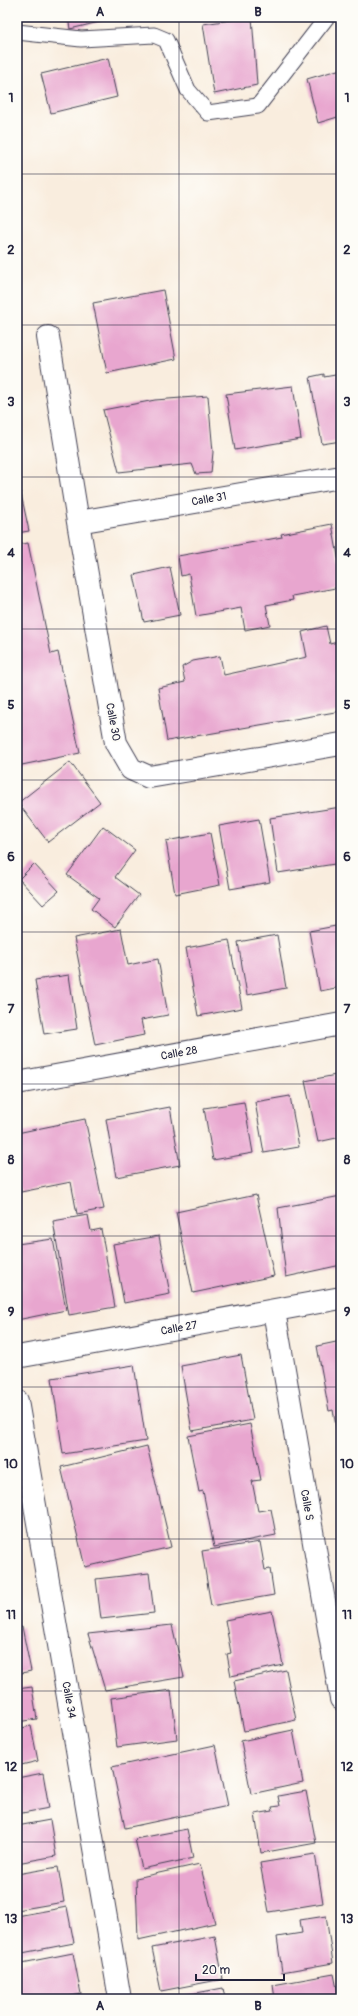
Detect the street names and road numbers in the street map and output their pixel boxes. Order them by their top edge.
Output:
street label: Calle 31 [190,490,228,508]
street label: Calle 30 [103,702,123,742]
street label: Calle 28 [160,1043,199,1063]
street label: Calle 27 [160,1318,198,1338]
street label: Calle S [298,1488,316,1522]
street label: Calle 34 [59,1680,79,1720]

